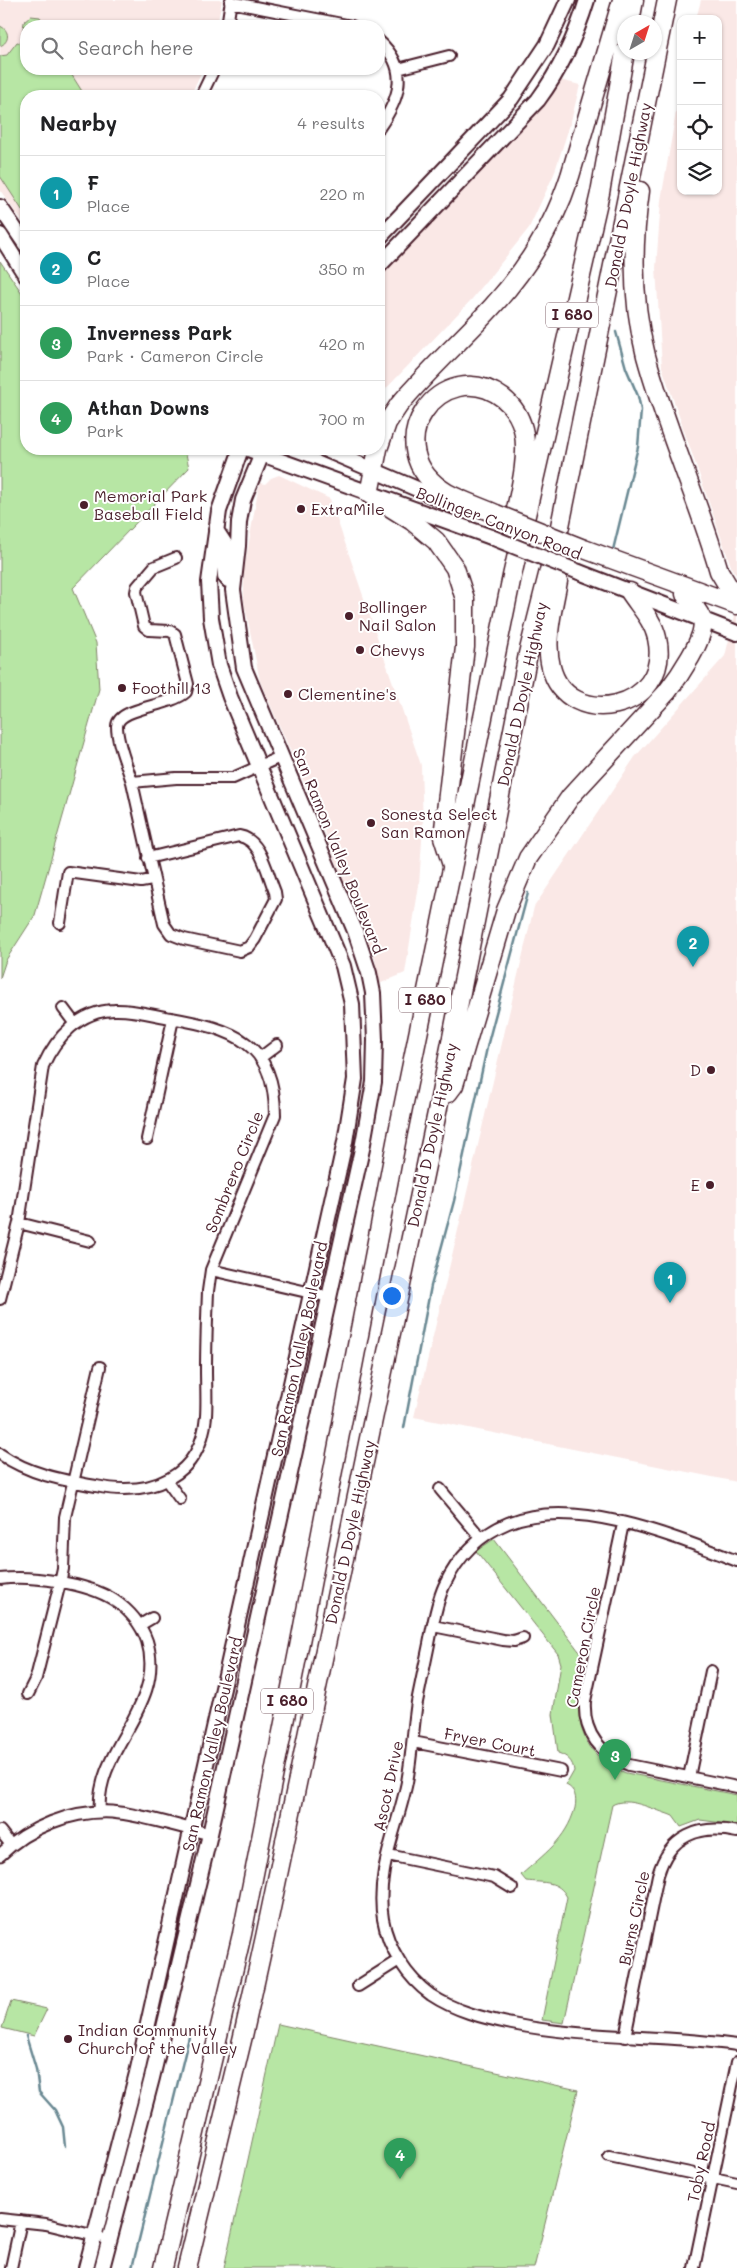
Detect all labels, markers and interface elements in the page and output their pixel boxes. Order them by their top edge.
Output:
north arrow [617,15,662,60]
map controls [677,15,722,195]
button: + [677,15,722,60]
search box [20,20,385,75]
icon: search [38,34,66,62]
text: Search here [78,35,194,60]
button: − [677,60,722,105]
street label: Donald D Doyle Highway [599,101,656,289]
button: locate [677,105,722,150]
text: Nearby [40,109,117,136]
text: 4 results [297,112,365,133]
button: layers [677,150,722,195]
text: F [87,170,99,195]
text: 1 [52,183,60,204]
text: 220 m [319,183,365,204]
text: Place [87,195,130,216]
text: C [87,245,101,270]
text: 2 [52,258,60,279]
text: 350 m [319,258,365,279]
text: Place [87,270,130,291]
road number: I 680 [546,302,598,328]
text: Inverness Park [87,320,232,345]
text: 3 [51,333,61,354]
text: 420 m [319,333,365,354]
text: Park · Cameron Circle [87,345,264,366]
text: Athan Downs [87,395,209,420]
text: 4 [51,408,61,429]
text: 700 m [318,408,365,429]
text: Park [87,420,123,441]
street label: Bollinger Canyon Road [413,481,585,564]
place label: Memorial Park Baseball Field [94,485,207,524]
place label: ExtraMile [311,498,385,519]
marker: Memorial Park Baseball Field [78,499,90,511]
marker: ExtraMile [295,503,307,515]
place label: Bollinger Nail Salon [359,596,436,635]
street label: Donald D Doyle Highway [492,600,551,788]
marker: Bollinger Nail Salon [343,610,355,622]
place label: Chevys [370,639,425,660]
marker: Chevys [354,644,366,656]
place label: Foothill 13 [132,677,211,698]
marker: Foothill 13 [116,682,128,694]
place label: Clementine's [298,683,397,704]
marker: Clementine's [282,688,294,700]
street label: San Ramon Valley Boulevard [289,745,390,957]
place label: Sonesta Select San Ramon [381,803,497,842]
marker: Sonesta Select San Ramon [365,817,377,829]
pin: 2 [677,926,709,967]
road number: I 680 [399,988,451,1012]
street label: Donald D Doyle Highway [402,1041,461,1229]
place label: D [690,1059,701,1080]
marker: D [705,1064,717,1076]
street label: Sombrero Circle [200,1108,268,1236]
place label: E [691,1174,700,1195]
marker: E [704,1179,716,1191]
street label: San Ramon Valley Boulevard [265,1239,332,1459]
pin: 1 [654,1262,686,1303]
your location [379,1283,405,1309]
street label: Donald D Doyle Highway [320,1438,379,1626]
street label: Cameron Circle [560,1584,605,1709]
street label: San Ramon Valley Boulevard [177,1634,246,1853]
road number: I 680 [261,1688,313,1714]
street label: Fryer Court [442,1722,538,1761]
street label: Ascot Drive [368,1739,407,1833]
pin: 3 [599,1739,631,1780]
street label: Burns Circle [613,1869,654,1967]
place label: Indian Community Church of the Valley [78,2019,237,2058]
marker: Indian Community Church of the Valley [62,2033,74,2045]
street label: Toby Road [682,2120,719,2204]
pin: 4 [384,2138,416,2179]

